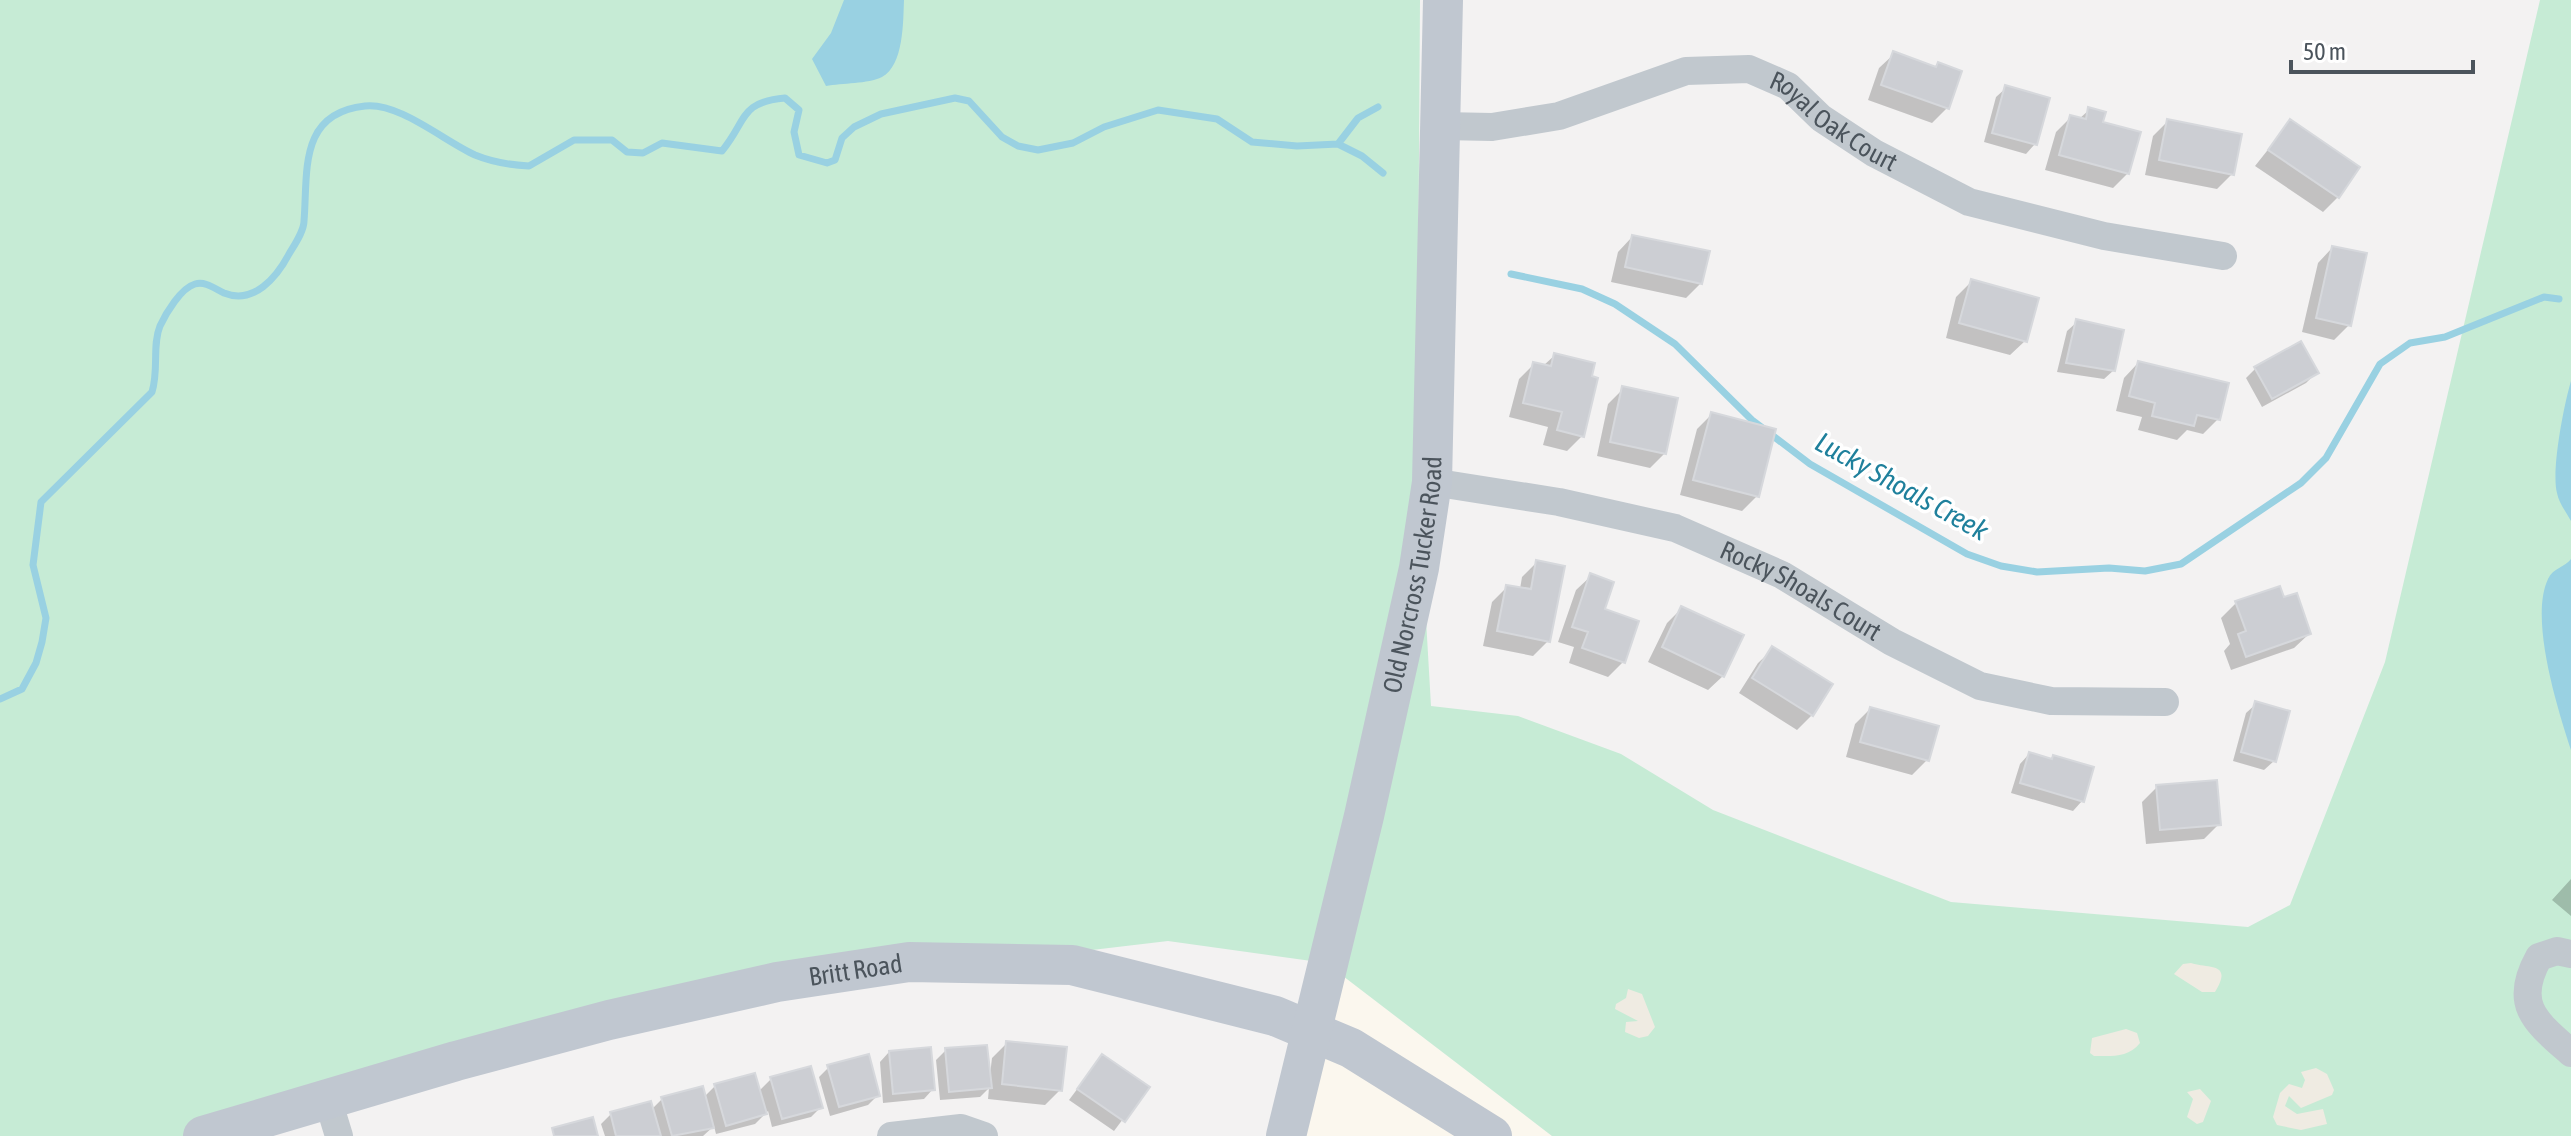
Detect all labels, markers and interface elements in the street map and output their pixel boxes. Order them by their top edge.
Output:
scale bar [2291,24,2473,74]
text: 50 m [2303,38,2346,65]
street label: Royal Oak Court [1765,65,1902,177]
water label: Lucky Shoals Creek [1810,425,1994,547]
street label: Old Norcross Tucker Road [1377,456,1448,696]
street label: Rocky Shoals Court [1715,535,1887,647]
street label: Britt Road [807,948,904,992]

